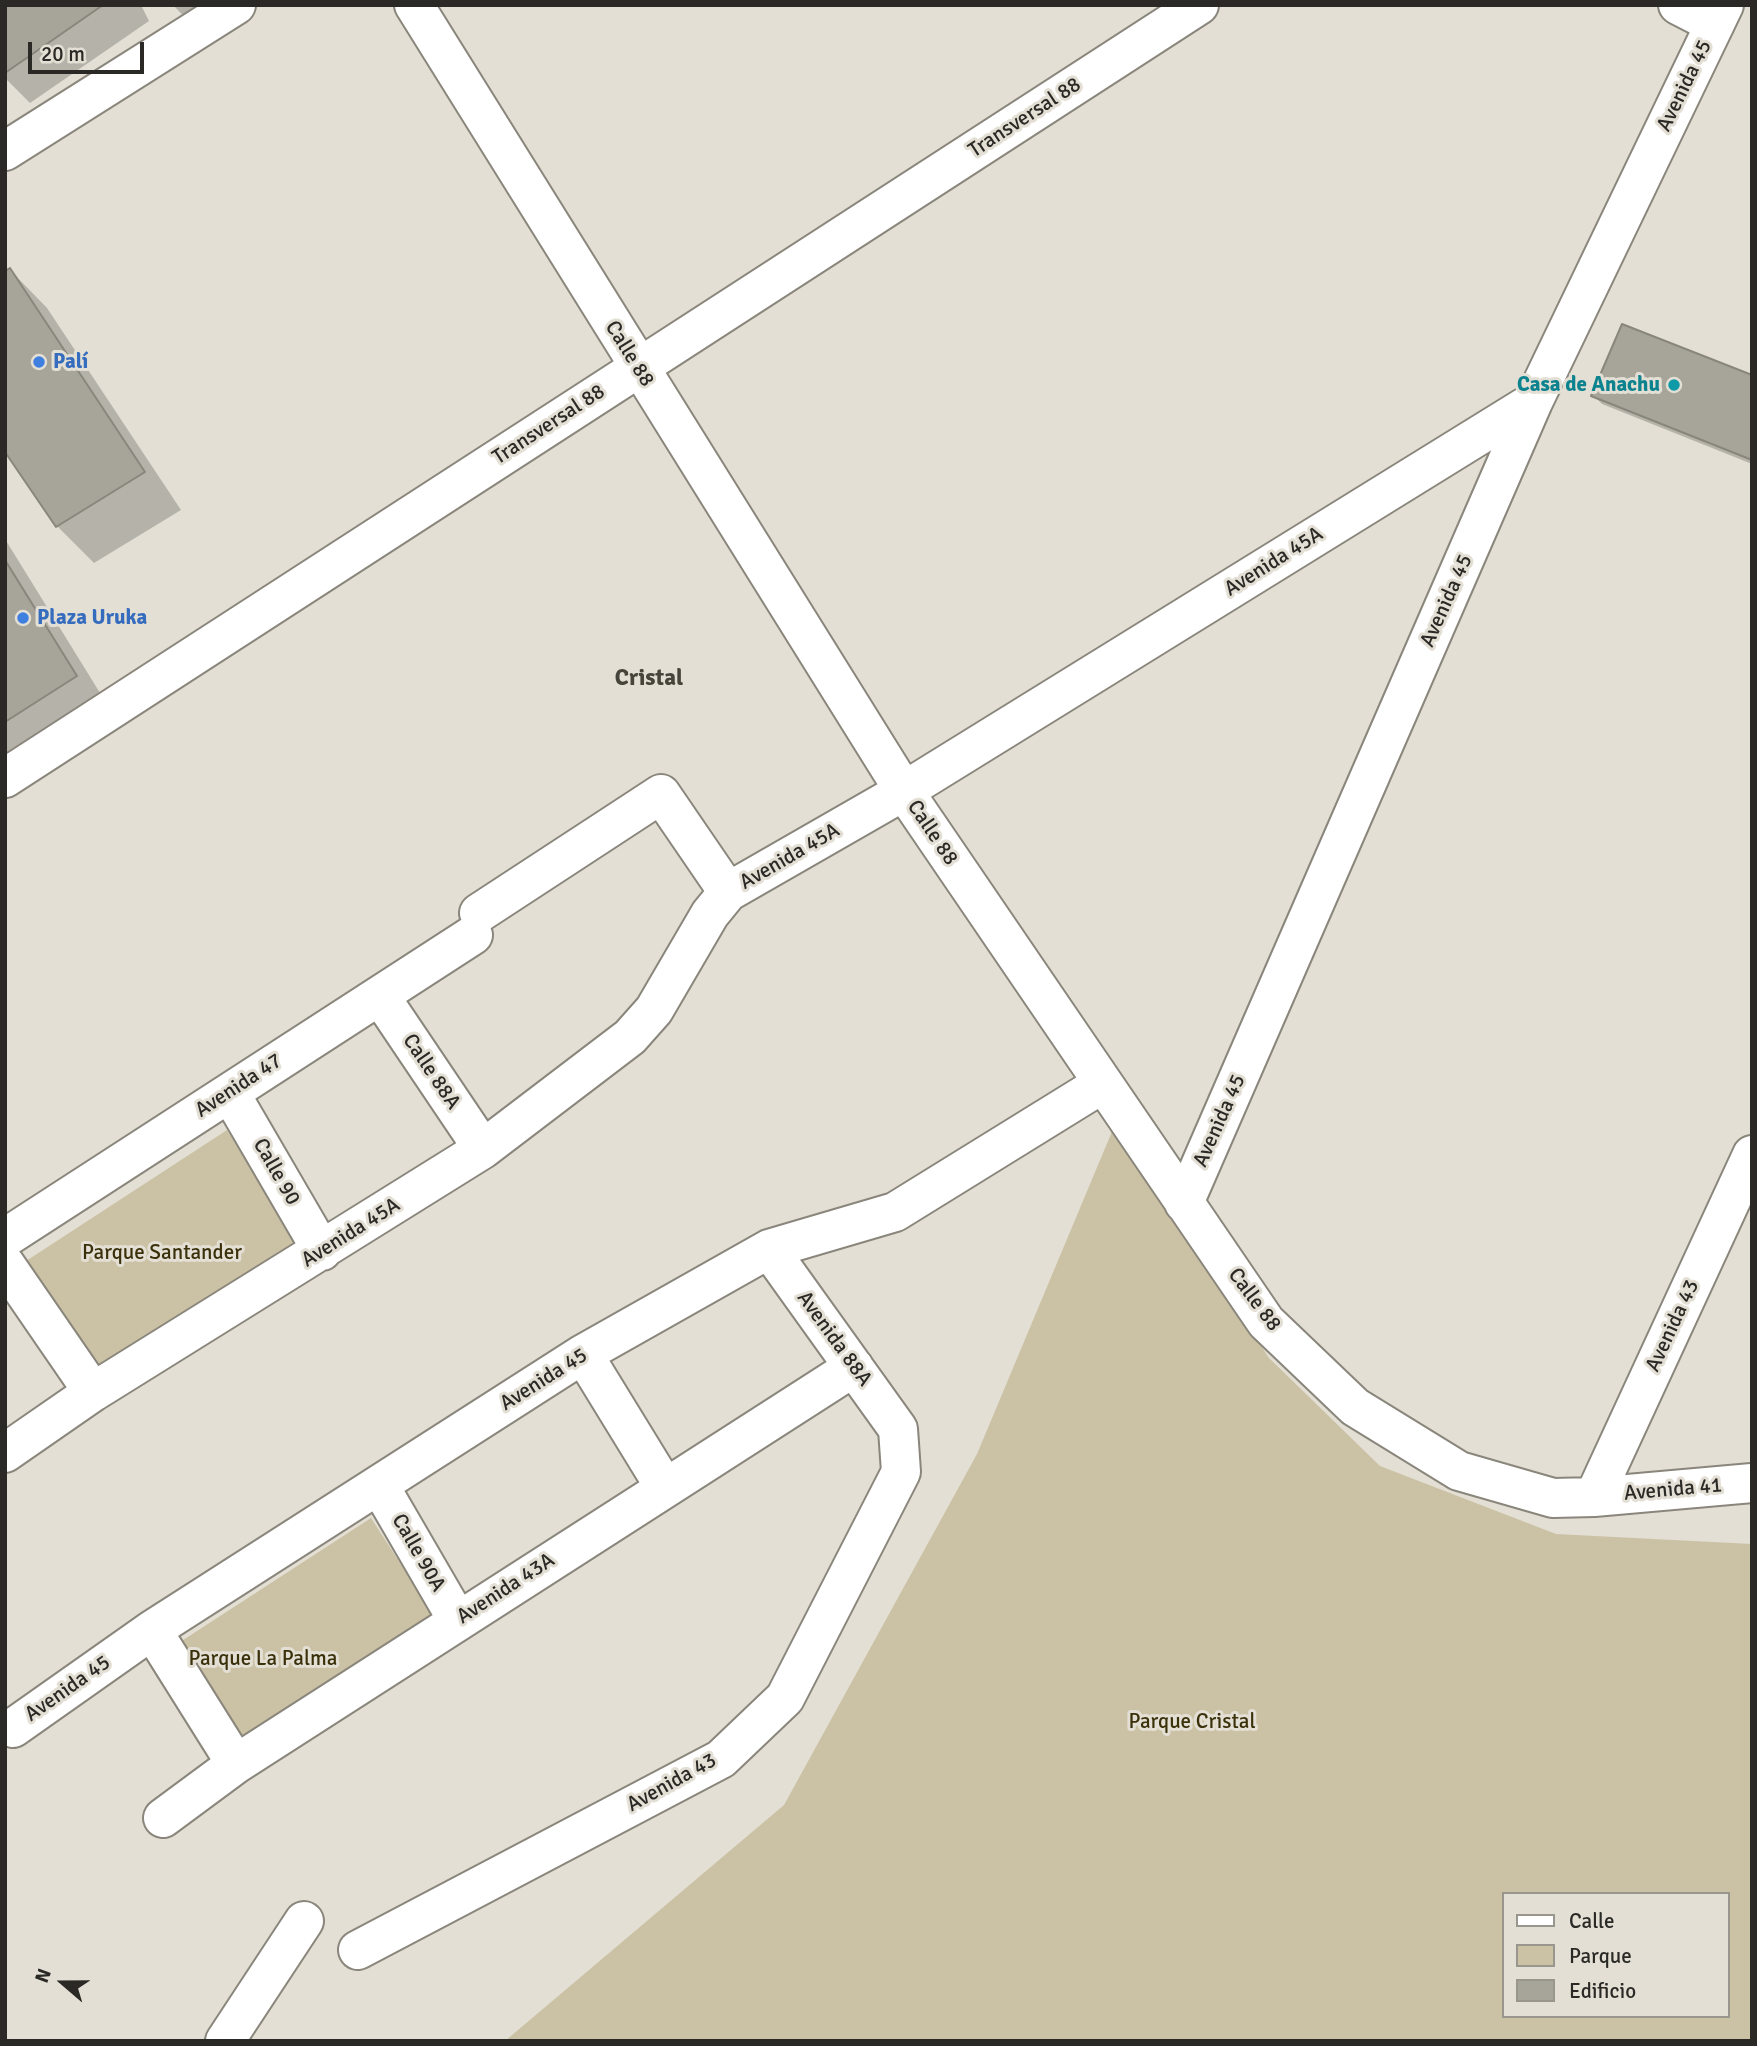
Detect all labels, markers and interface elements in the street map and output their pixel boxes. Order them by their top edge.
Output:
scale bar [32,28,147,72]
street label: Avenida 45 [1652,36,1718,136]
text: 20 m [41,41,85,67]
street label: Transversal 88 [964,72,1086,164]
street label: Calle 88 [599,316,659,392]
place label: Palí [53,349,88,375]
marker: Palí [31,354,47,370]
place label: Casa de Anachu [1517,372,1660,398]
marker: Casa de Anachu [1666,377,1682,393]
street label: Transversal 88 [488,379,610,471]
street label: Avenida 45A [1220,522,1328,602]
street label: Avenida 45 [1415,551,1479,651]
place label: Plaza Uruka [37,605,147,631]
marker: Plaza Uruka [15,610,31,626]
district label: Cristal [615,665,683,693]
street label: Calle 88 [901,796,963,870]
street label: Avenida 45A [735,818,845,896]
street label: Calle 88A [397,1029,465,1115]
street label: Avenida 47 [191,1049,287,1123]
street label: Avenida 45 [1188,1071,1252,1171]
street label: Calle 90 [247,1134,305,1210]
street label: Avenida 45A [297,1193,405,1273]
park label: Parque Santander [82,1240,242,1266]
street label: Calle 88 [1222,1263,1286,1337]
street label: Avenida 43 [1641,1276,1705,1376]
street label: Avenida 88A [791,1287,877,1391]
street label: Avenida 45 [496,1343,592,1417]
street label: Avenida 41 [1623,1473,1723,1507]
street label: Calle 90A [386,1510,450,1596]
street label: Avenida 43A [452,1548,560,1630]
park label: Parque La Palma [189,1646,337,1672]
street label: Avenida 45 [20,1650,116,1728]
park label: Parque Cristal [1128,1709,1256,1735]
street label: Avenida 43 [623,1748,721,1818]
legend [1502,1892,1729,2018]
text: Calle [1569,1908,1615,1934]
text: Parque [1569,1943,1632,1969]
north arrow [28,1948,98,2018]
text: N [30,1966,57,1986]
text: Edificio [1569,1978,1636,2004]

